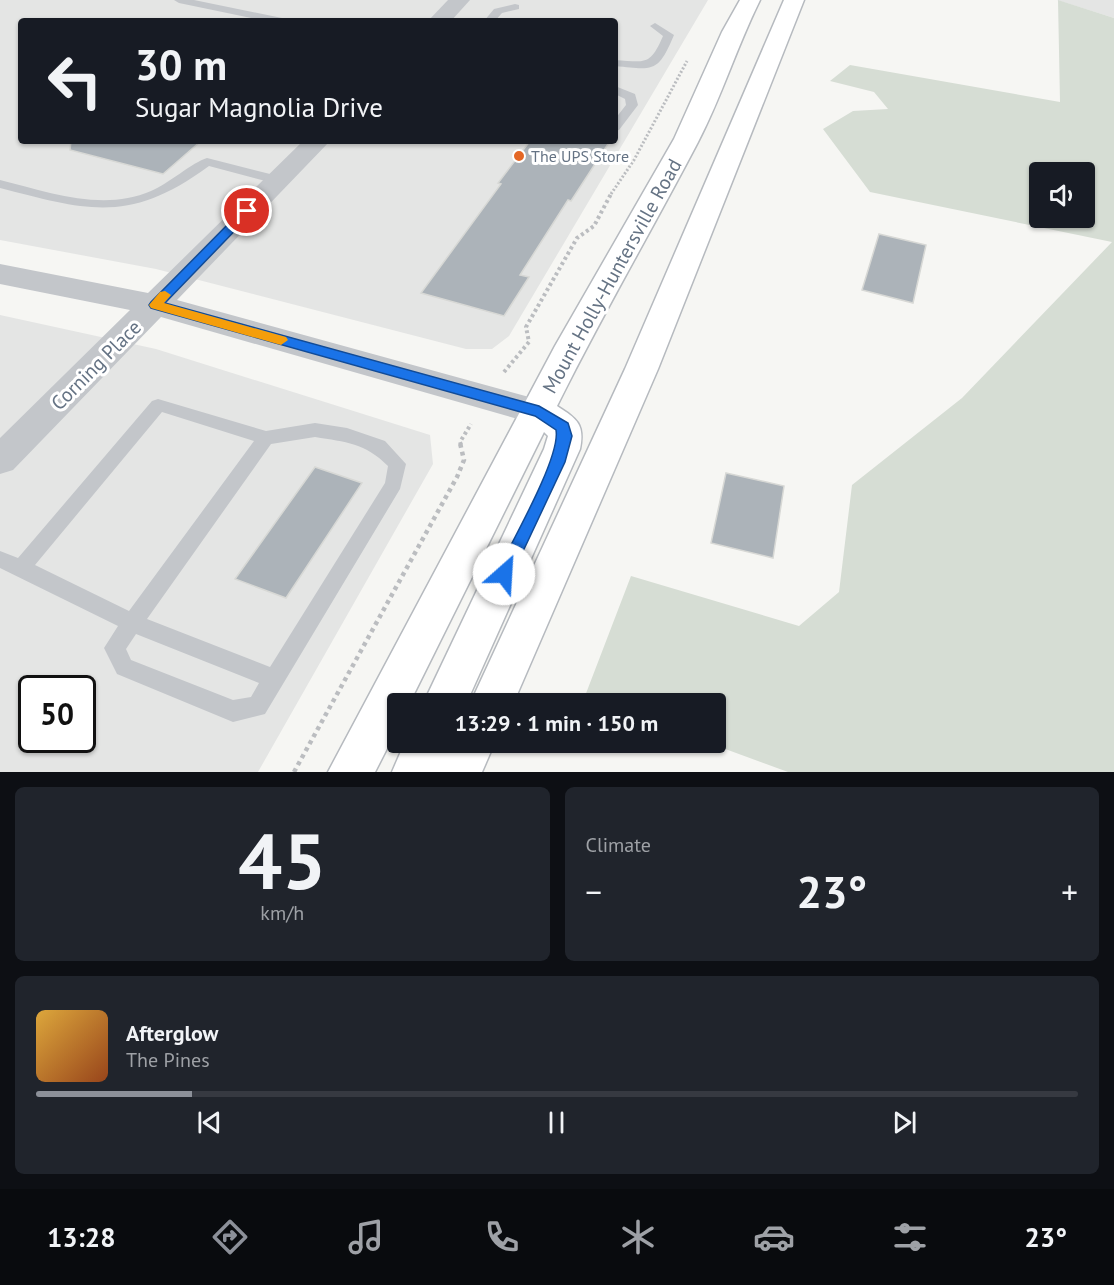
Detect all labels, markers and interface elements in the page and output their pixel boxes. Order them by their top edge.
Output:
text: 30 m [135,37,227,92]
icon: left [36,42,114,120]
text: Sugar Magnolia Drive [135,90,383,124]
place label: The UPS Store [531,146,629,166]
marker: The UPS Store [512,149,526,163]
street label: Mount Holly-Huntersville Road [537,154,687,398]
map controls [1029,162,1095,228]
button: sound [1029,162,1095,228]
pin [221,185,272,236]
icon: arrive [230,194,263,227]
street label: Corning Place [45,314,147,416]
position arrow [472,542,536,606]
speed limit sign: 50 [18,675,96,753]
text: 13:29 · 1 min · 150 m [455,709,658,737]
text: 45 [238,810,326,911]
text: Climate [586,832,651,858]
text: 23° [796,862,867,920]
text: − [586,870,602,913]
text: + [1061,870,1078,913]
text: km/h [260,900,304,926]
text: Afterglow [126,1019,218,1047]
text: The Pines [126,1047,210,1073]
icon: previous [193,1106,226,1139]
icon: pause [540,1106,573,1139]
icon: next [888,1106,921,1139]
icon: directions [209,1216,251,1258]
icon: music [345,1216,387,1258]
icon: phone [481,1216,523,1258]
icon: climate [617,1216,659,1258]
icon: car [753,1216,795,1258]
icon: filters [889,1216,931,1258]
text: 13:28 [47,1220,115,1254]
text: 23° [1025,1220,1067,1254]

